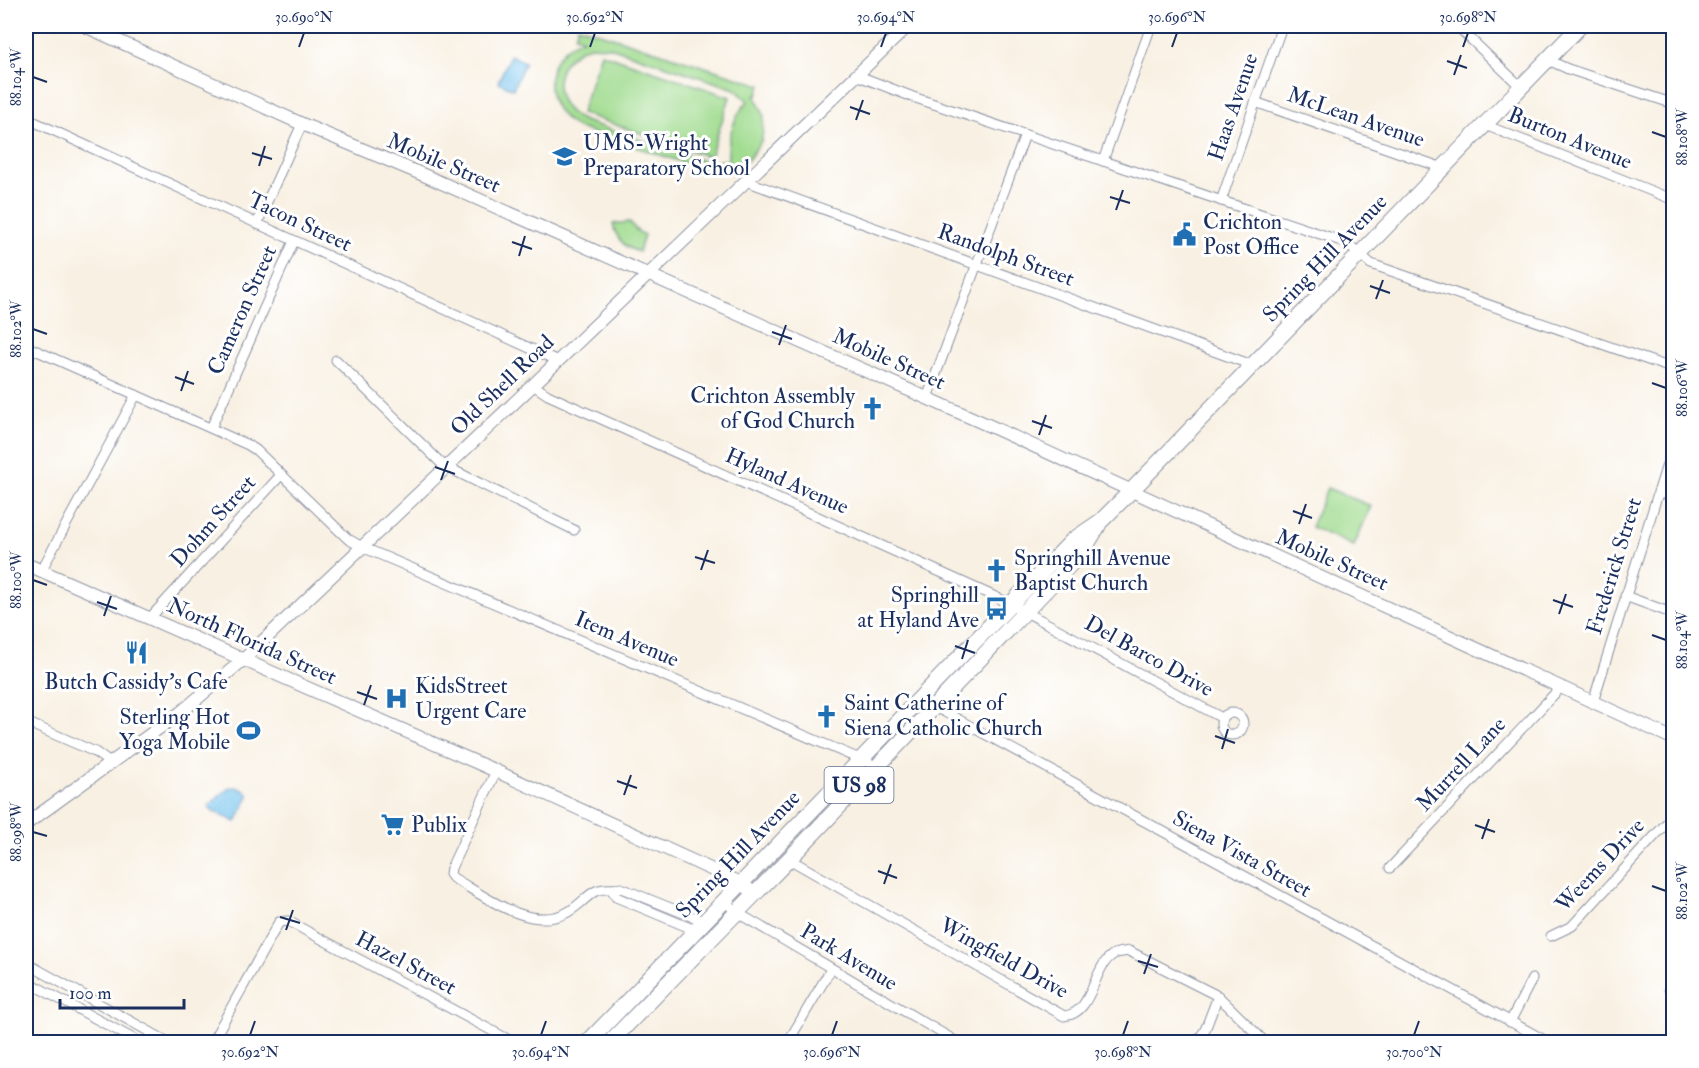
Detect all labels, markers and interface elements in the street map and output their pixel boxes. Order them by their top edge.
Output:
text: 30.690°N [275,8,334,27]
text: 30.692°N [566,8,625,27]
text: 30.694°N [857,8,916,27]
text: 30.696°N [1148,8,1207,27]
text: 30.698°N [1439,8,1497,27]
text: 88.104°W [7,47,26,106]
street label: Haas Avenue [1202,50,1264,164]
street label: McLean Avenue [1284,80,1428,154]
street label: Burton Avenue [1504,100,1636,176]
text: 88.108°W [1673,107,1692,166]
street label: Mobile Street [383,127,505,199]
place label: UMS-Wright Preparatory School [583,129,750,183]
school or university icon: UMS-Wright Preparatory School [552,143,578,169]
street label: Tacon Street [244,186,356,258]
street label: Spring Hill Avenue [1257,188,1394,329]
place label: Crichton Post Office [1203,208,1299,261]
street label: Randolph Street [934,217,1078,294]
public building icon: Crichton Post Office [1172,222,1198,248]
street label: Cameron Street [201,241,283,379]
text: 88.102°W [7,299,26,358]
street label: Mobile Street [828,322,950,396]
street label: Old Shell Road [444,328,560,441]
text: 88.106°W [1673,358,1692,417]
place label: Crichton Assembly of God Church [690,382,855,435]
church icon: Crichton Assembly of God Church [860,396,886,422]
street label: Hyland Avenue [721,441,853,521]
street label: Dohm Street [164,469,262,573]
street label: Frederick Street [1580,494,1648,638]
street label: Mobile Street [1271,523,1393,597]
place label: Springhill Avenue Baptist Church [1014,544,1171,598]
text: 88.100°W [7,550,26,609]
church icon: Springhill Avenue Baptist Church [983,558,1009,584]
place label: Springhill at Hyland Ave [858,581,979,634]
street label: North Florida Street [163,591,341,691]
bus stop icon: Springhill at Hyland Ave [984,595,1010,621]
street label: Item Avenue [571,605,683,673]
street label: Del Barco Drive [1080,609,1218,703]
text: 88.104°W [1673,610,1692,669]
restaurant icon: Butch Cassidy's Cafe [123,640,149,666]
place label: Butch Cassidy's Cafe [44,668,228,696]
place label: KidsStreet Urgent Care [415,672,526,725]
hospital icon: KidsStreet Urgent Care [384,686,410,712]
place label: Saint Catherine of Siena Catholic Church [844,689,1043,742]
place label: Sterling Hot Yoga Mobile [119,703,230,756]
church icon: Saint Catherine of Siena Catholic Church [813,703,839,729]
street label: Murrell Lane [1410,711,1512,817]
sports icon: Sterling Hot Yoga Mobile [235,717,261,743]
road number: US 98 [824,767,894,803]
street label: Spring Hill Avenue [670,784,807,925]
text: 88.098°W [7,801,26,862]
street label: Siena Vista Street [1168,804,1316,904]
place label: Publix [411,811,467,839]
supermarket icon: Publix [380,812,406,838]
street label: Weems Drive [1549,812,1651,919]
text: 88.102°W [1673,861,1692,920]
street label: Wingfield Drive [934,911,1073,1005]
street label: Park Avenue [795,917,903,997]
street label: Hazel Street [351,925,461,1001]
scale bar [60,972,184,1010]
text: 100 m [69,982,112,1005]
text: 30.692°N [221,1043,280,1062]
text: 30.694°N [512,1043,571,1062]
text: 30.696°N [803,1043,862,1062]
text: 30.698°N [1094,1043,1152,1062]
text: 30.700°N [1386,1043,1443,1062]

